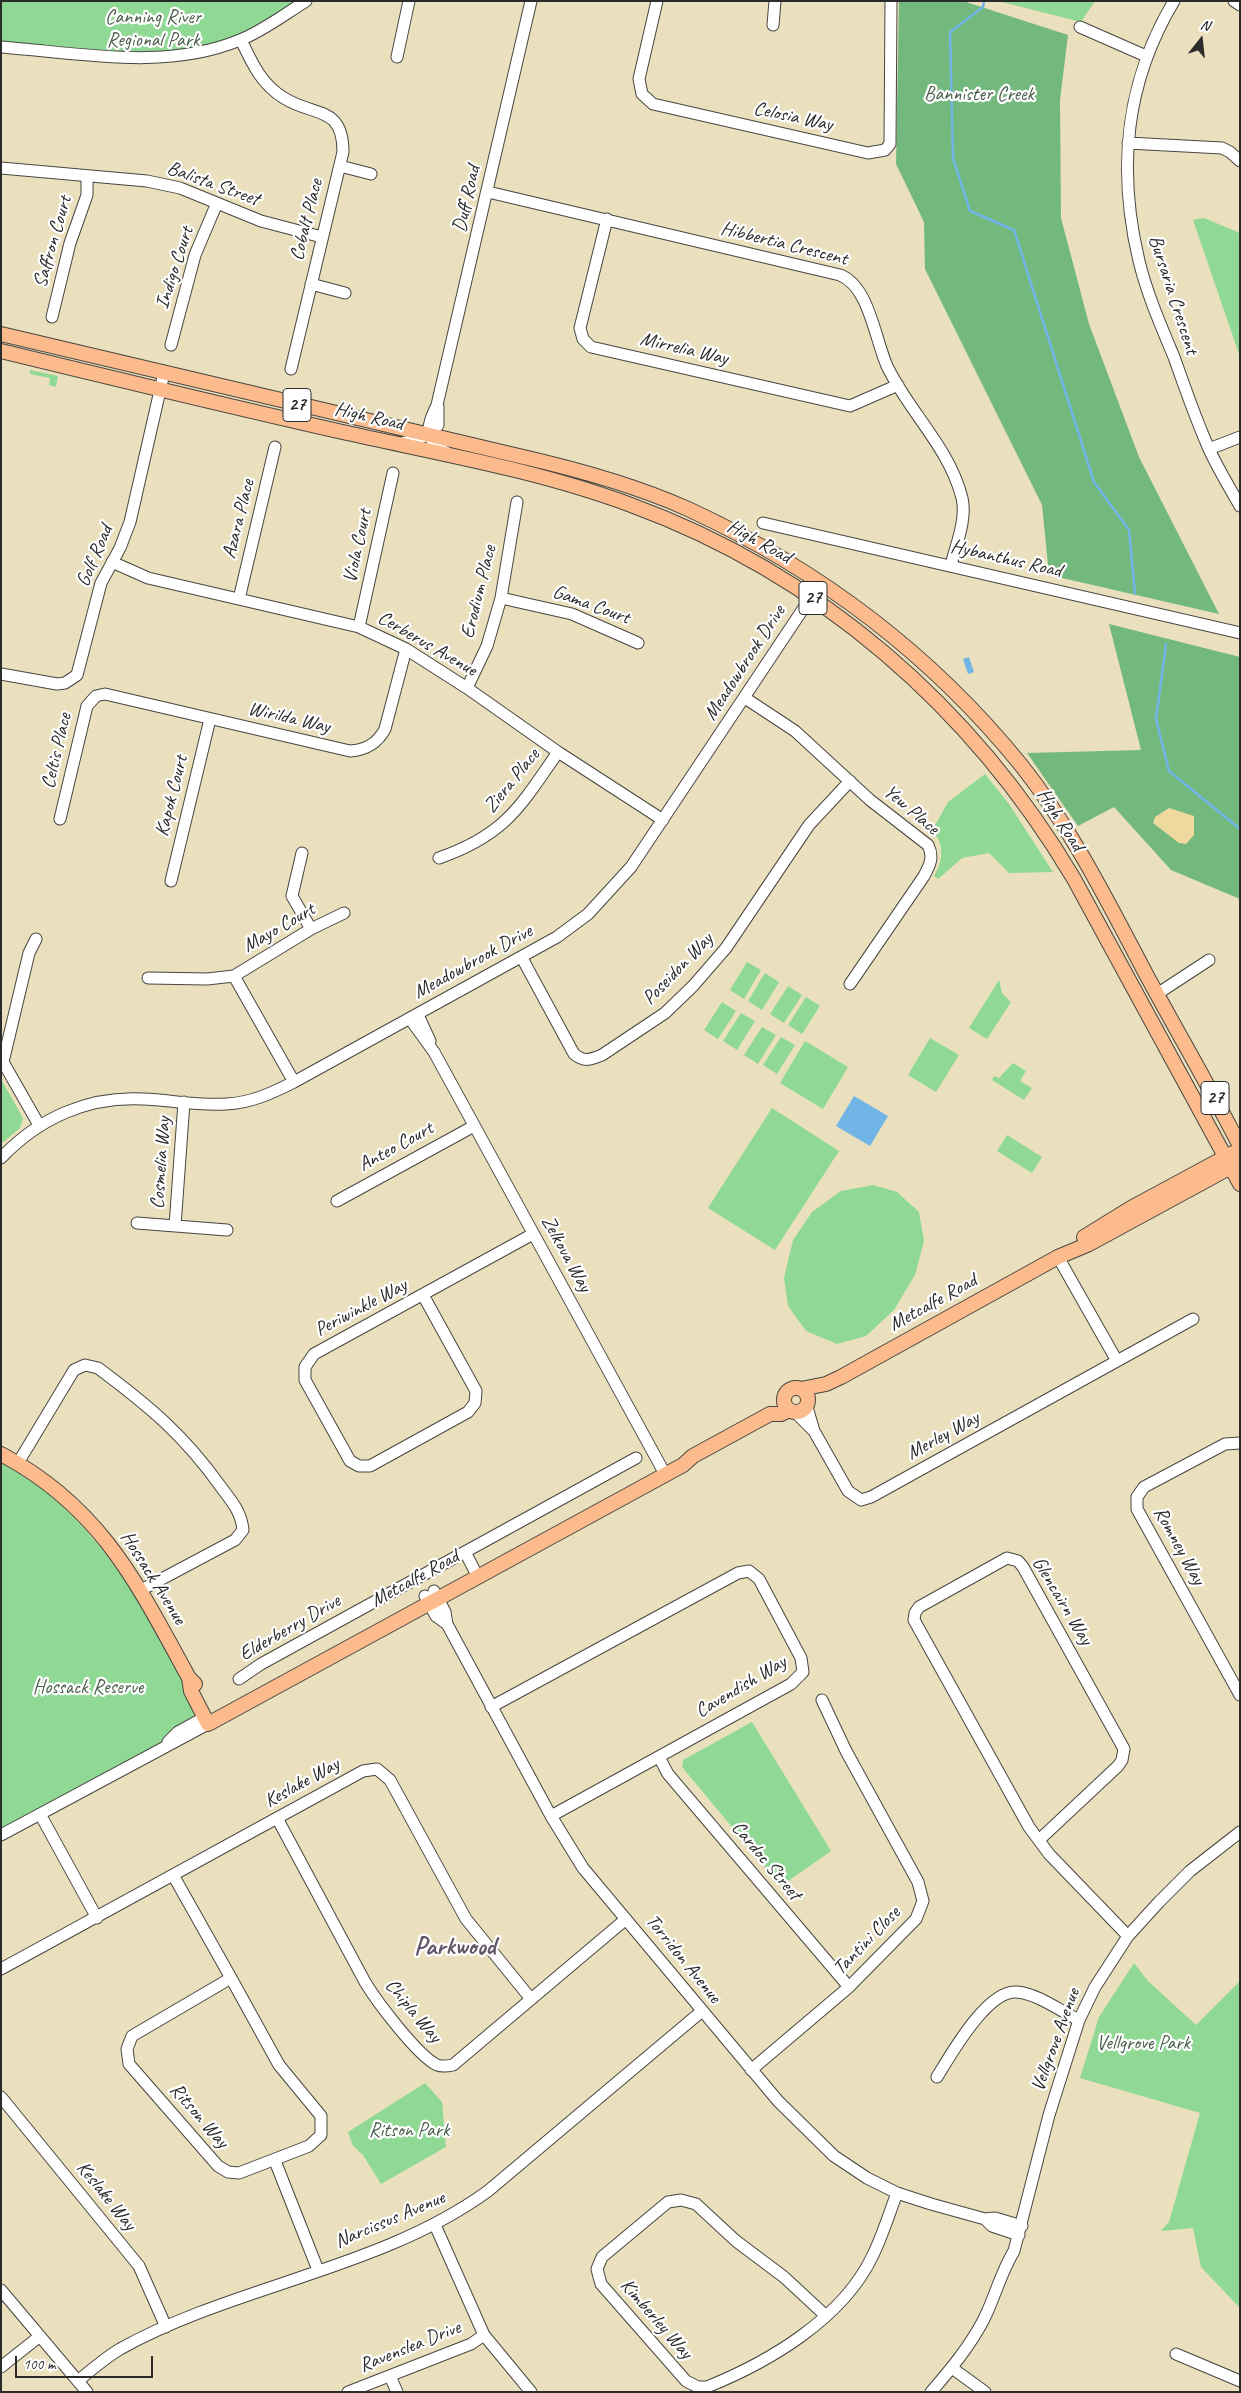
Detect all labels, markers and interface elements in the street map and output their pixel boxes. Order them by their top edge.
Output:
park label: Canning River Regional Park [105,6,201,53]
north arrow [1176,15,1226,65]
text: N [1199,16,1212,34]
park label: Bannister Creek [924,83,1034,107]
street label: Celosia Way [751,97,835,137]
street label: Balista Street [164,156,262,212]
street label: Duff Road [448,164,486,234]
street label: Cobalt Place [285,177,329,263]
street label: Saffron Court [28,193,78,291]
street label: Hibbertia Crescent [718,217,850,271]
street label: Indigo Court [150,224,200,312]
street label: Bursaria Crescent [1142,232,1204,358]
street label: Mirrelia Way [638,327,730,371]
road number: 27 [283,388,311,422]
street label: High Road [332,397,406,437]
street label: Azara Place [218,477,260,561]
street label: Viola Court [338,507,378,585]
street label: High Road [723,515,795,569]
street label: Golf Road [71,522,119,590]
street label: Hybanthus Road [948,535,1064,583]
street label: Erodium Place [456,543,502,641]
street label: Gama Court [549,580,633,630]
road number: 27 [799,582,827,614]
street label: Meadowbrook Drive [699,601,791,725]
street label: Cerberus Avenue [373,606,481,682]
street label: Wirilda Way [246,697,332,739]
street label: Celtis Place [37,711,77,791]
street label: Ziera Place [479,744,545,818]
street label: Kapok Court [150,753,194,839]
street label: Yew Place [878,780,944,840]
street label: High Road [1031,784,1089,856]
street label: Mayo Court [239,898,319,958]
street label: Meadowbrook Drive [409,919,537,1005]
street label: Poseidon Way [638,928,718,1010]
road number: 27 [1201,1082,1229,1114]
street label: Cosmelia Way [146,1116,176,1210]
street label: Anteo Court [355,1117,437,1177]
street label: Zelkova Way [535,1212,597,1296]
street label: Metcalfe Road [885,1269,981,1337]
street label: Periwinkle Way [311,1274,411,1342]
street label: Merley Way [903,1406,983,1466]
street label: Romney Way [1148,1503,1210,1589]
street label: Hossack Avenue [115,1527,191,1629]
street label: Metcalfe Road [367,1545,463,1613]
street label: Glencairn Way [1026,1553,1098,1649]
street label: Elderberry Drive [235,1589,345,1667]
street label: Cavendish Way [691,1650,791,1724]
park label: Hossack Reserve [33,1676,143,1700]
street label: Keslake Way [260,1753,344,1813]
street label: Cardoc Street [726,1816,806,1906]
street label: Tantini Close [828,1902,906,1980]
street label: Torridon Avenue [640,1910,726,2008]
district label: Parkwood [414,1932,496,1962]
street label: Chipla Way [379,1974,447,2048]
street label: Vellgrove Avenue [1026,1985,1086,2095]
park label: Vellgrove Park [1096,2032,1190,2056]
street label: Ritson Way [164,2079,234,2153]
park label: Ritson Park [369,2119,449,2143]
street label: Keslake Way [71,2157,141,2235]
street label: Narcissus Avenue [331,2186,449,2254]
street label: Kimberley Way [615,2274,697,2364]
street label: Ravenslea Drive [356,2316,464,2378]
scale bar [18,2346,155,2378]
text: 100 m [23,2355,55,2374]

